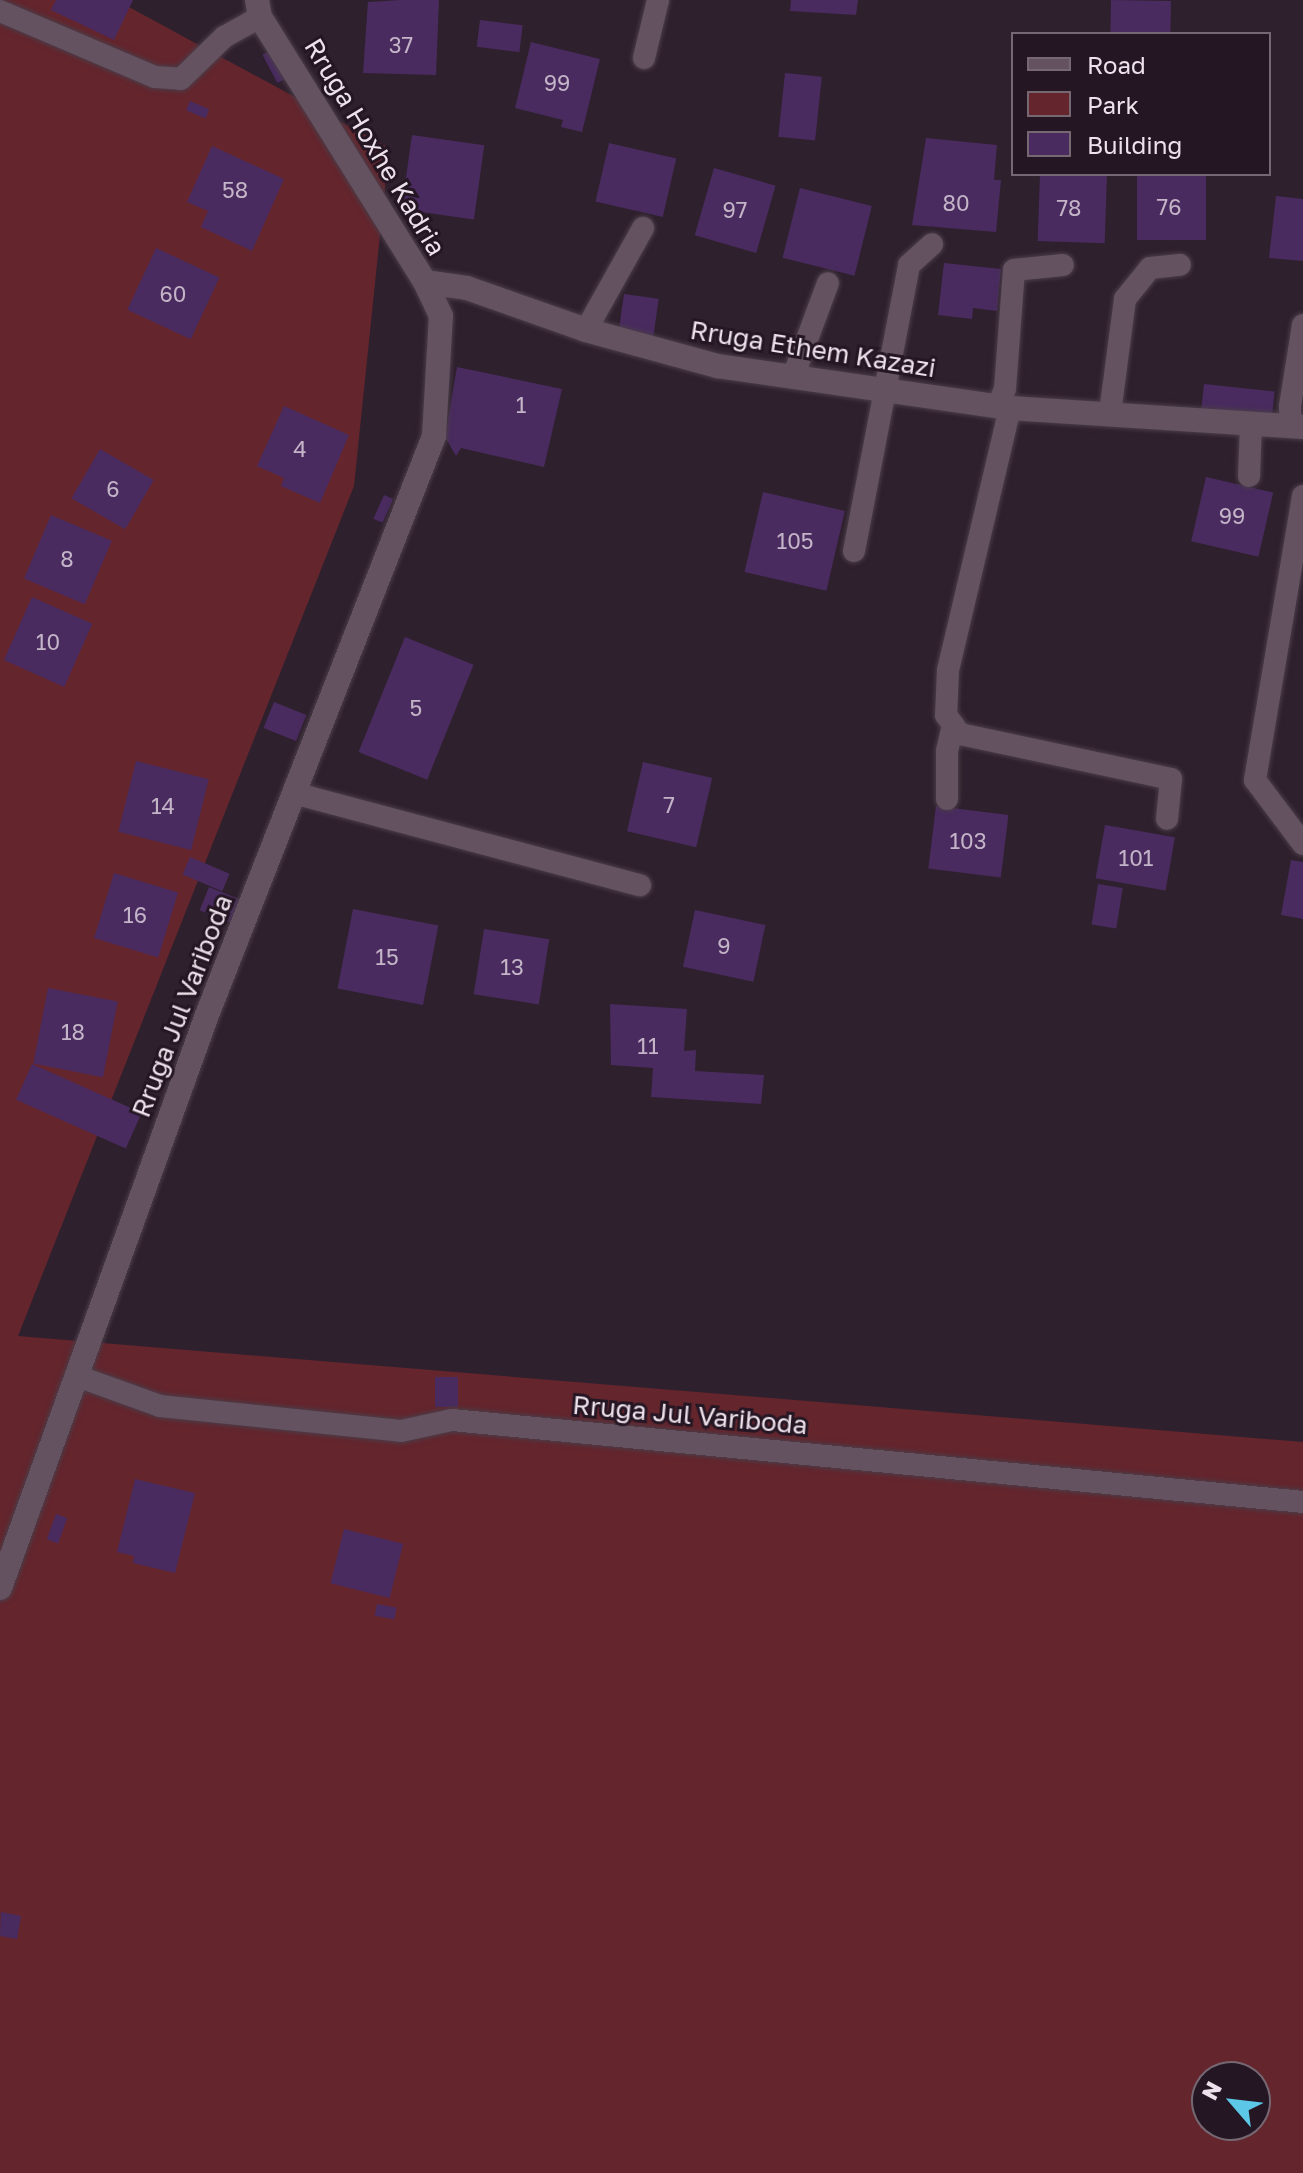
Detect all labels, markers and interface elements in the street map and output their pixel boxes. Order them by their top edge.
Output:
house number: 37 [389,32,413,58]
legend [1011,32,1271,176]
street label: Rruga Hoxhe Kadria [298,33,452,261]
text: Road [1087,50,1146,79]
house number: 99 [544,70,570,96]
text: Park [1087,90,1139,119]
text: Building [1087,130,1182,159]
house number: 58 [222,177,248,203]
house number: 80 [942,190,970,216]
house number: 76 [1157,194,1181,220]
house number: 78 [1056,195,1082,221]
house number: 97 [723,197,747,223]
house number: 60 [160,281,186,307]
street label: Rruga Ethem Kazazi [688,314,938,384]
house number: 1 [516,392,526,418]
house number: 4 [293,436,307,462]
house number: 6 [106,476,120,502]
house number: 99 [1219,503,1245,529]
house number: 105 [776,528,814,554]
house number: 8 [60,546,74,572]
house number: 10 [36,629,60,655]
house number: 5 [410,695,422,721]
house number: 7 [663,792,675,818]
house number: 14 [151,793,175,819]
house number: 103 [949,828,987,854]
house number: 101 [1119,845,1153,871]
street label: Rruga Jul Variboda [125,890,239,1122]
house number: 16 [123,902,147,928]
house number: 9 [717,933,731,959]
house number: 15 [375,944,399,970]
house number: 13 [500,954,524,980]
house number: 18 [61,1019,85,1045]
house number: 11 [637,1033,659,1059]
street label: Rruga Jul Variboda [571,1389,809,1441]
north arrow [1191,2061,1271,2141]
text: N [1195,2077,1227,2104]

